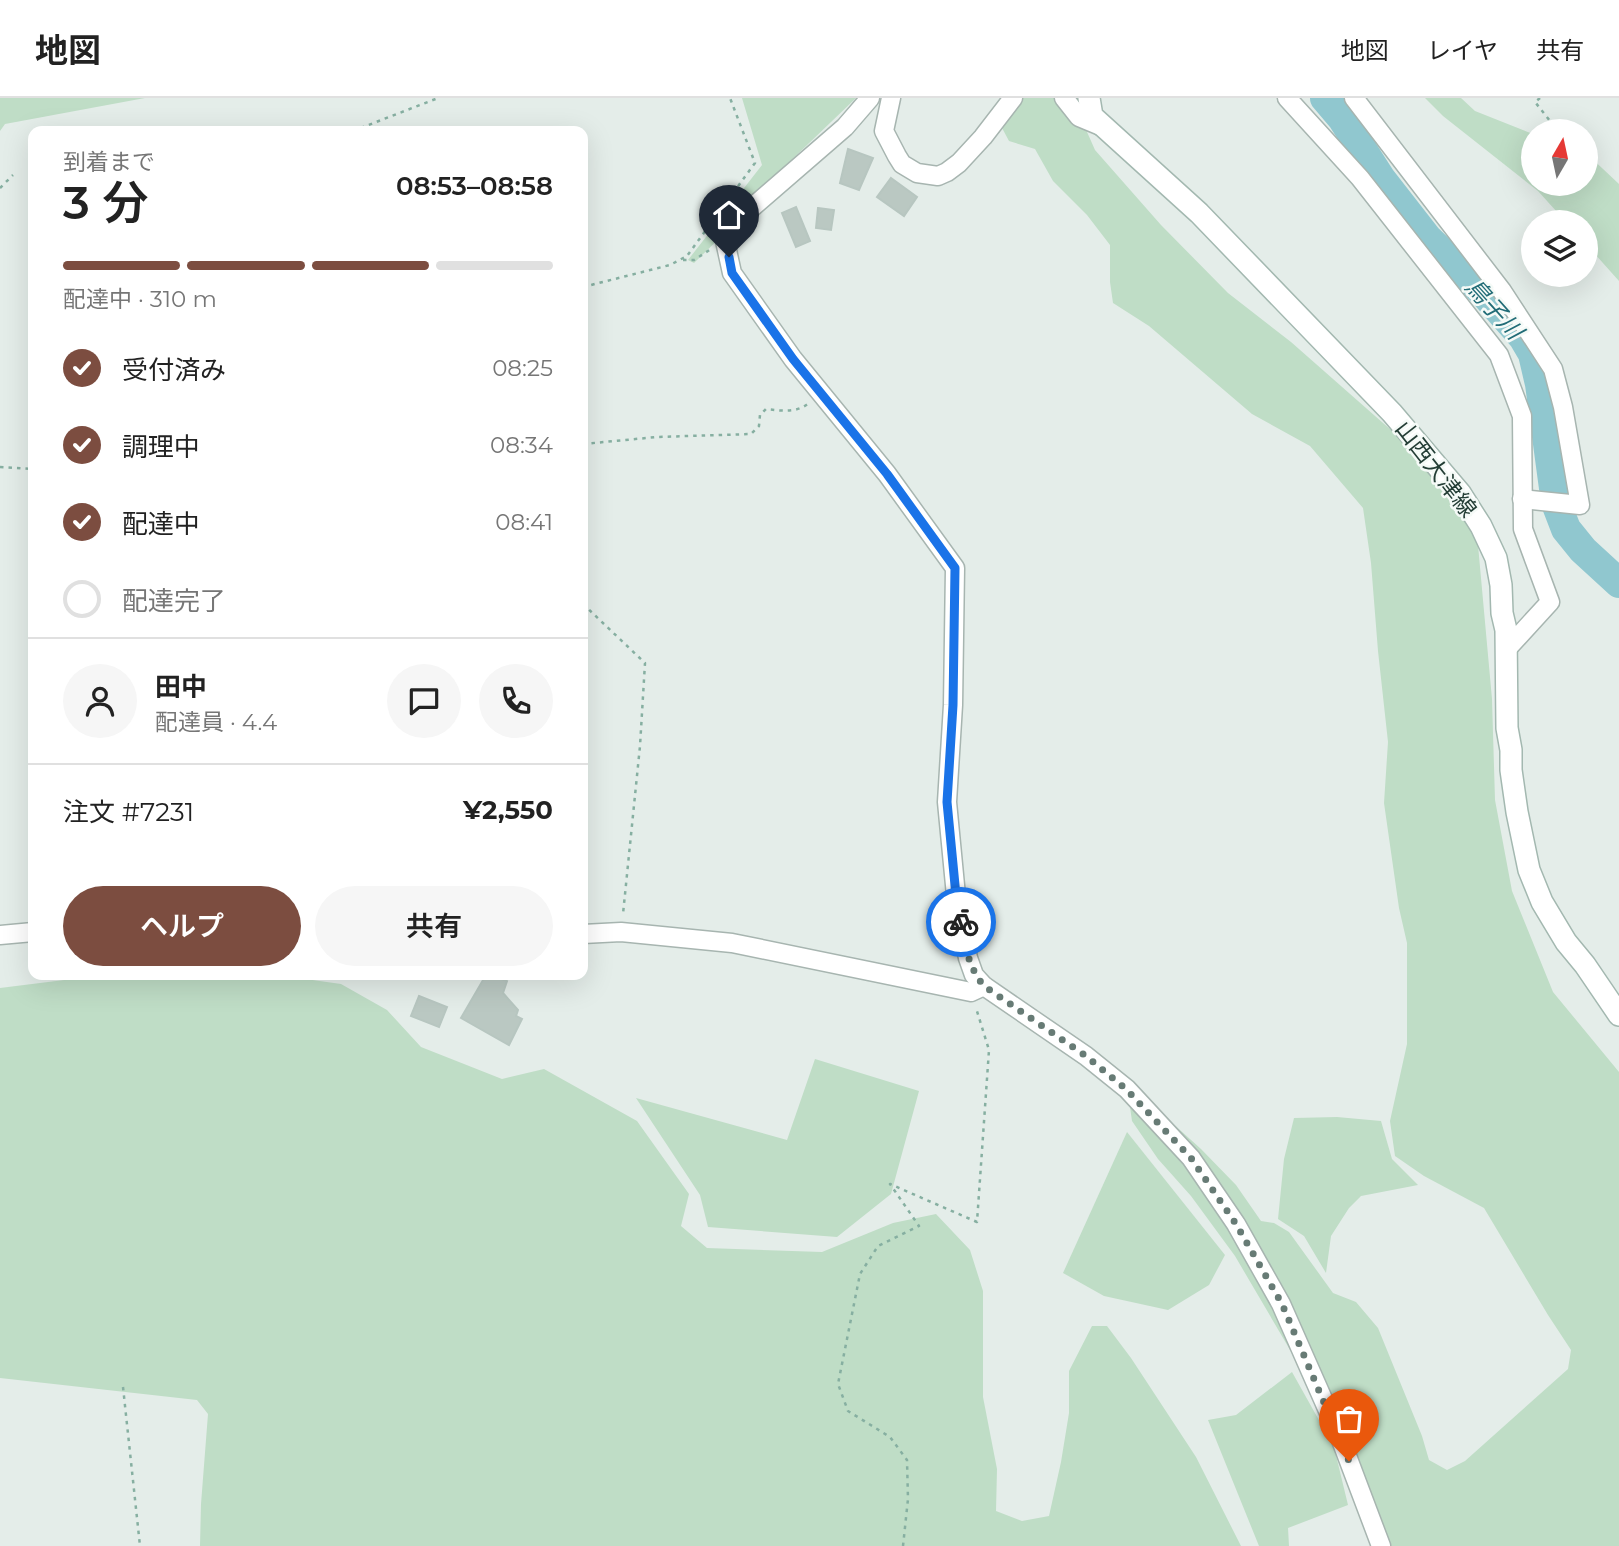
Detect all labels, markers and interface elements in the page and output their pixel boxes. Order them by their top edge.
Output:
text: 地図 [35,30,101,70]
text: 地図 [1341,36,1389,65]
text: レイヤ [1427,36,1498,65]
text: 共有 [1536,36,1584,65]
north arrow [1521,119,1598,196]
map controls [1521,119,1598,287]
text: 到着まで [63,148,155,176]
text: 08:53–08:58 [396,170,553,202]
text: 3 分 [63,174,148,231]
pin [699,185,759,257]
icon: home [710,196,748,234]
button: layers [1521,210,1598,287]
water label: 鳥子川 [1460,272,1531,347]
text: 配達中 · 310 m [63,285,217,313]
icon: check [63,349,101,387]
text: 受付済み [122,354,226,386]
text: 08:25 [492,354,553,382]
street label: 山西大津線 [1390,415,1482,523]
icon: check [63,426,101,464]
text: 調理中 [122,431,200,463]
text: 08:34 [490,431,553,459]
icon: check [63,503,101,541]
text: 配達中 [122,508,200,540]
text: 08:41 [495,508,553,536]
text: 配達完了 [122,585,226,617]
button: person [63,664,137,738]
button: chat [387,664,461,738]
button: phone [479,664,553,738]
text: 田中 [155,671,207,703]
text: 配達員 · 4.4 [155,708,277,736]
text: ¥2,550 [463,794,553,826]
text: 注文 #7231 [63,796,194,828]
button: ヘルプ [63,886,301,966]
button: 共有 [315,886,553,966]
courier [926,887,996,957]
icon: bike [942,903,980,941]
pin [1319,1389,1379,1461]
icon: bag [1330,1400,1368,1438]

